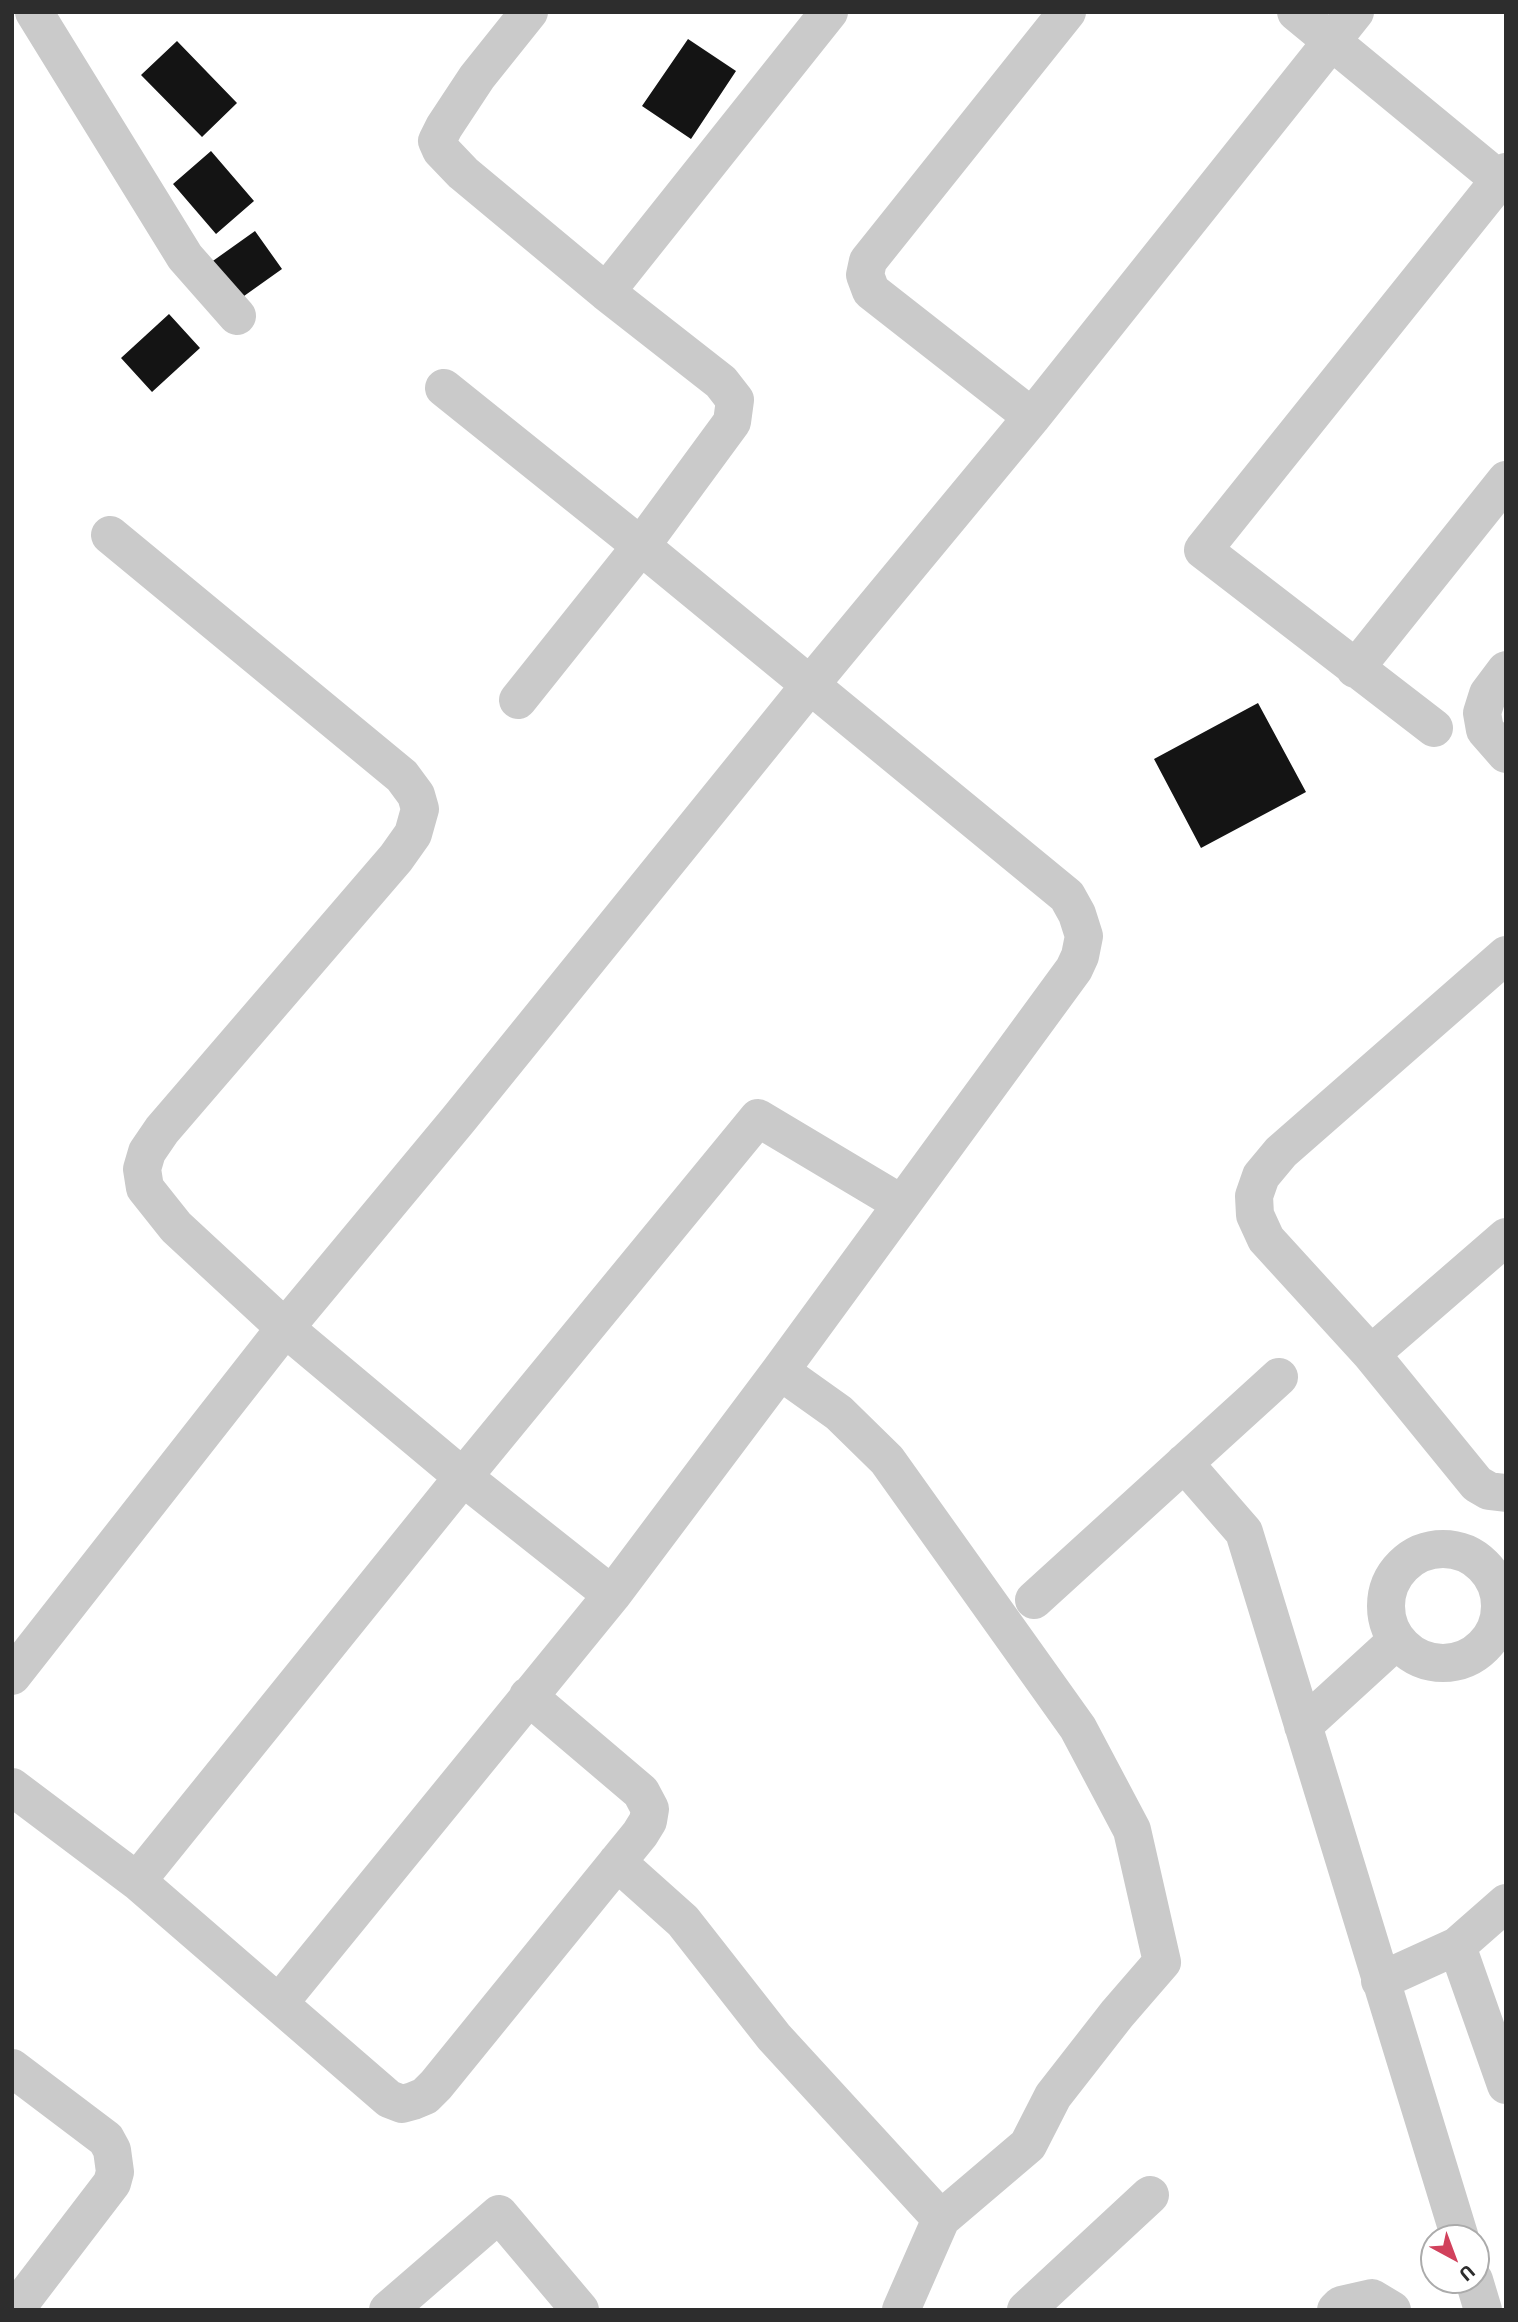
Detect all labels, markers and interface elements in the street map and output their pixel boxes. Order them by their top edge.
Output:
north arrow [1420,2224,1490,2294]
text: U [1455,2261,1480,2287]

